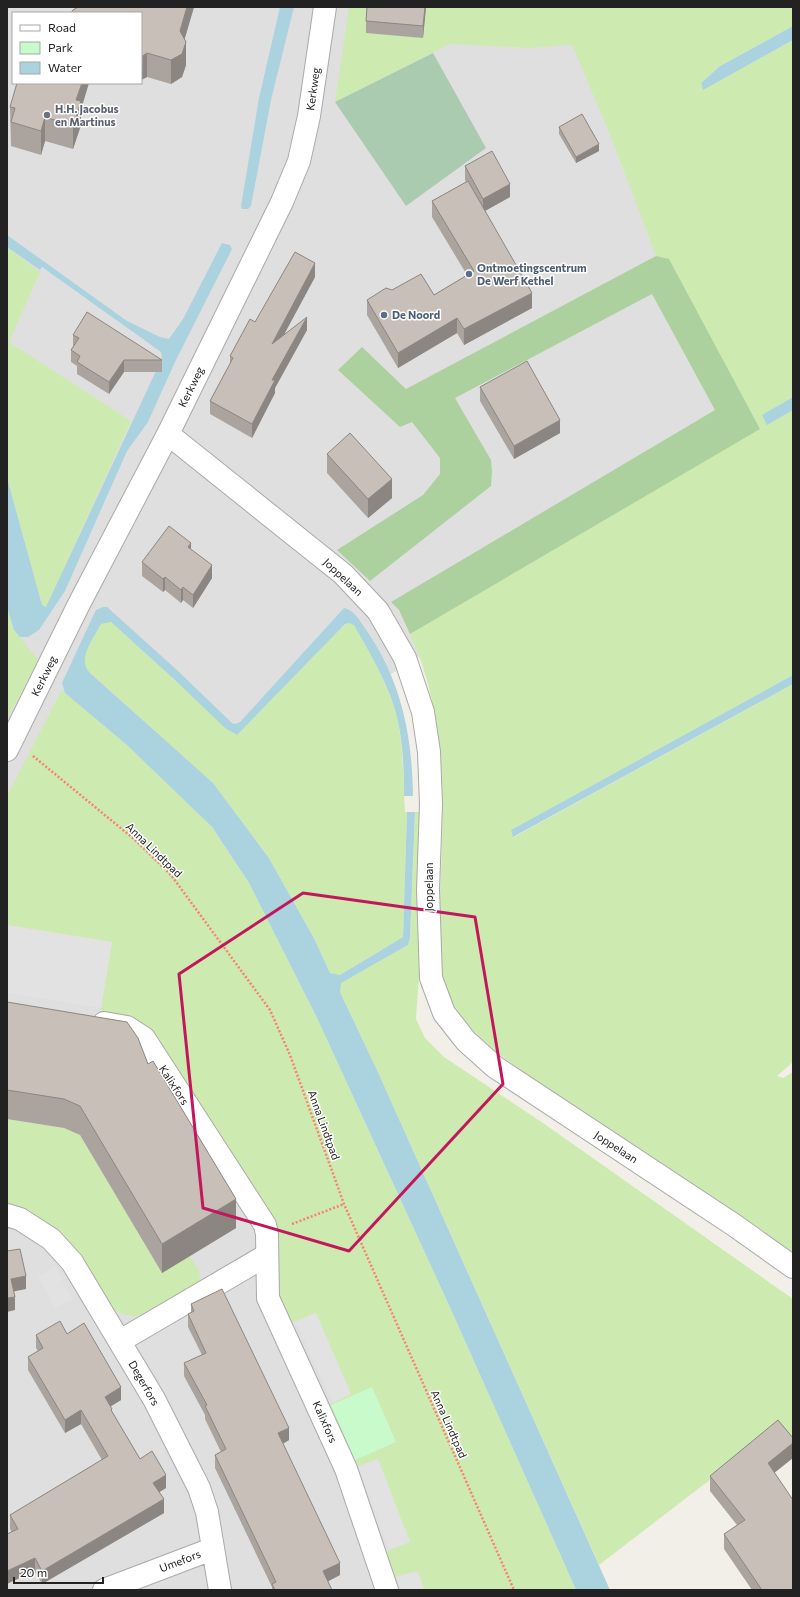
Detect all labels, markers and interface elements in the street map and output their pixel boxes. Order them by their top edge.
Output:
legend [12,12,142,84]
text: Road [48,20,76,34]
text: Park [48,40,74,54]
text: Water [48,60,82,74]
street label: Kerkweg [303,66,322,111]
place label: H.H. Jacobus en Martinus [55,102,119,128]
marker: H.H. Jacobus en Martinus [42,110,52,120]
place label: Ontmoetingscentrum De Werf Kethel [477,261,587,287]
marker: Ontmoetingscentrum De Werf Kethel [464,269,474,279]
place label: De Noord [392,308,440,321]
marker: De Noord [379,310,389,320]
street label: Kerkweg [175,364,206,409]
street label: Joppelaan [320,555,366,599]
street label: Kerkweg [28,653,59,698]
street label: Anna Lindtpad [124,820,185,880]
street label: Joppelaan [422,862,436,912]
street label: Kalixfors [157,1063,192,1107]
street label: Anna Lindtpad [306,1088,343,1161]
street label: Joppelaan [592,1128,640,1166]
street label: Degerfors [126,1358,163,1408]
street label: Anna Lindtpad [429,1388,470,1460]
street label: Kalixfors [310,1399,340,1445]
street label: Umefors [157,1547,202,1574]
scale bar [14,1559,103,1585]
text: 20 m [20,1565,47,1579]

